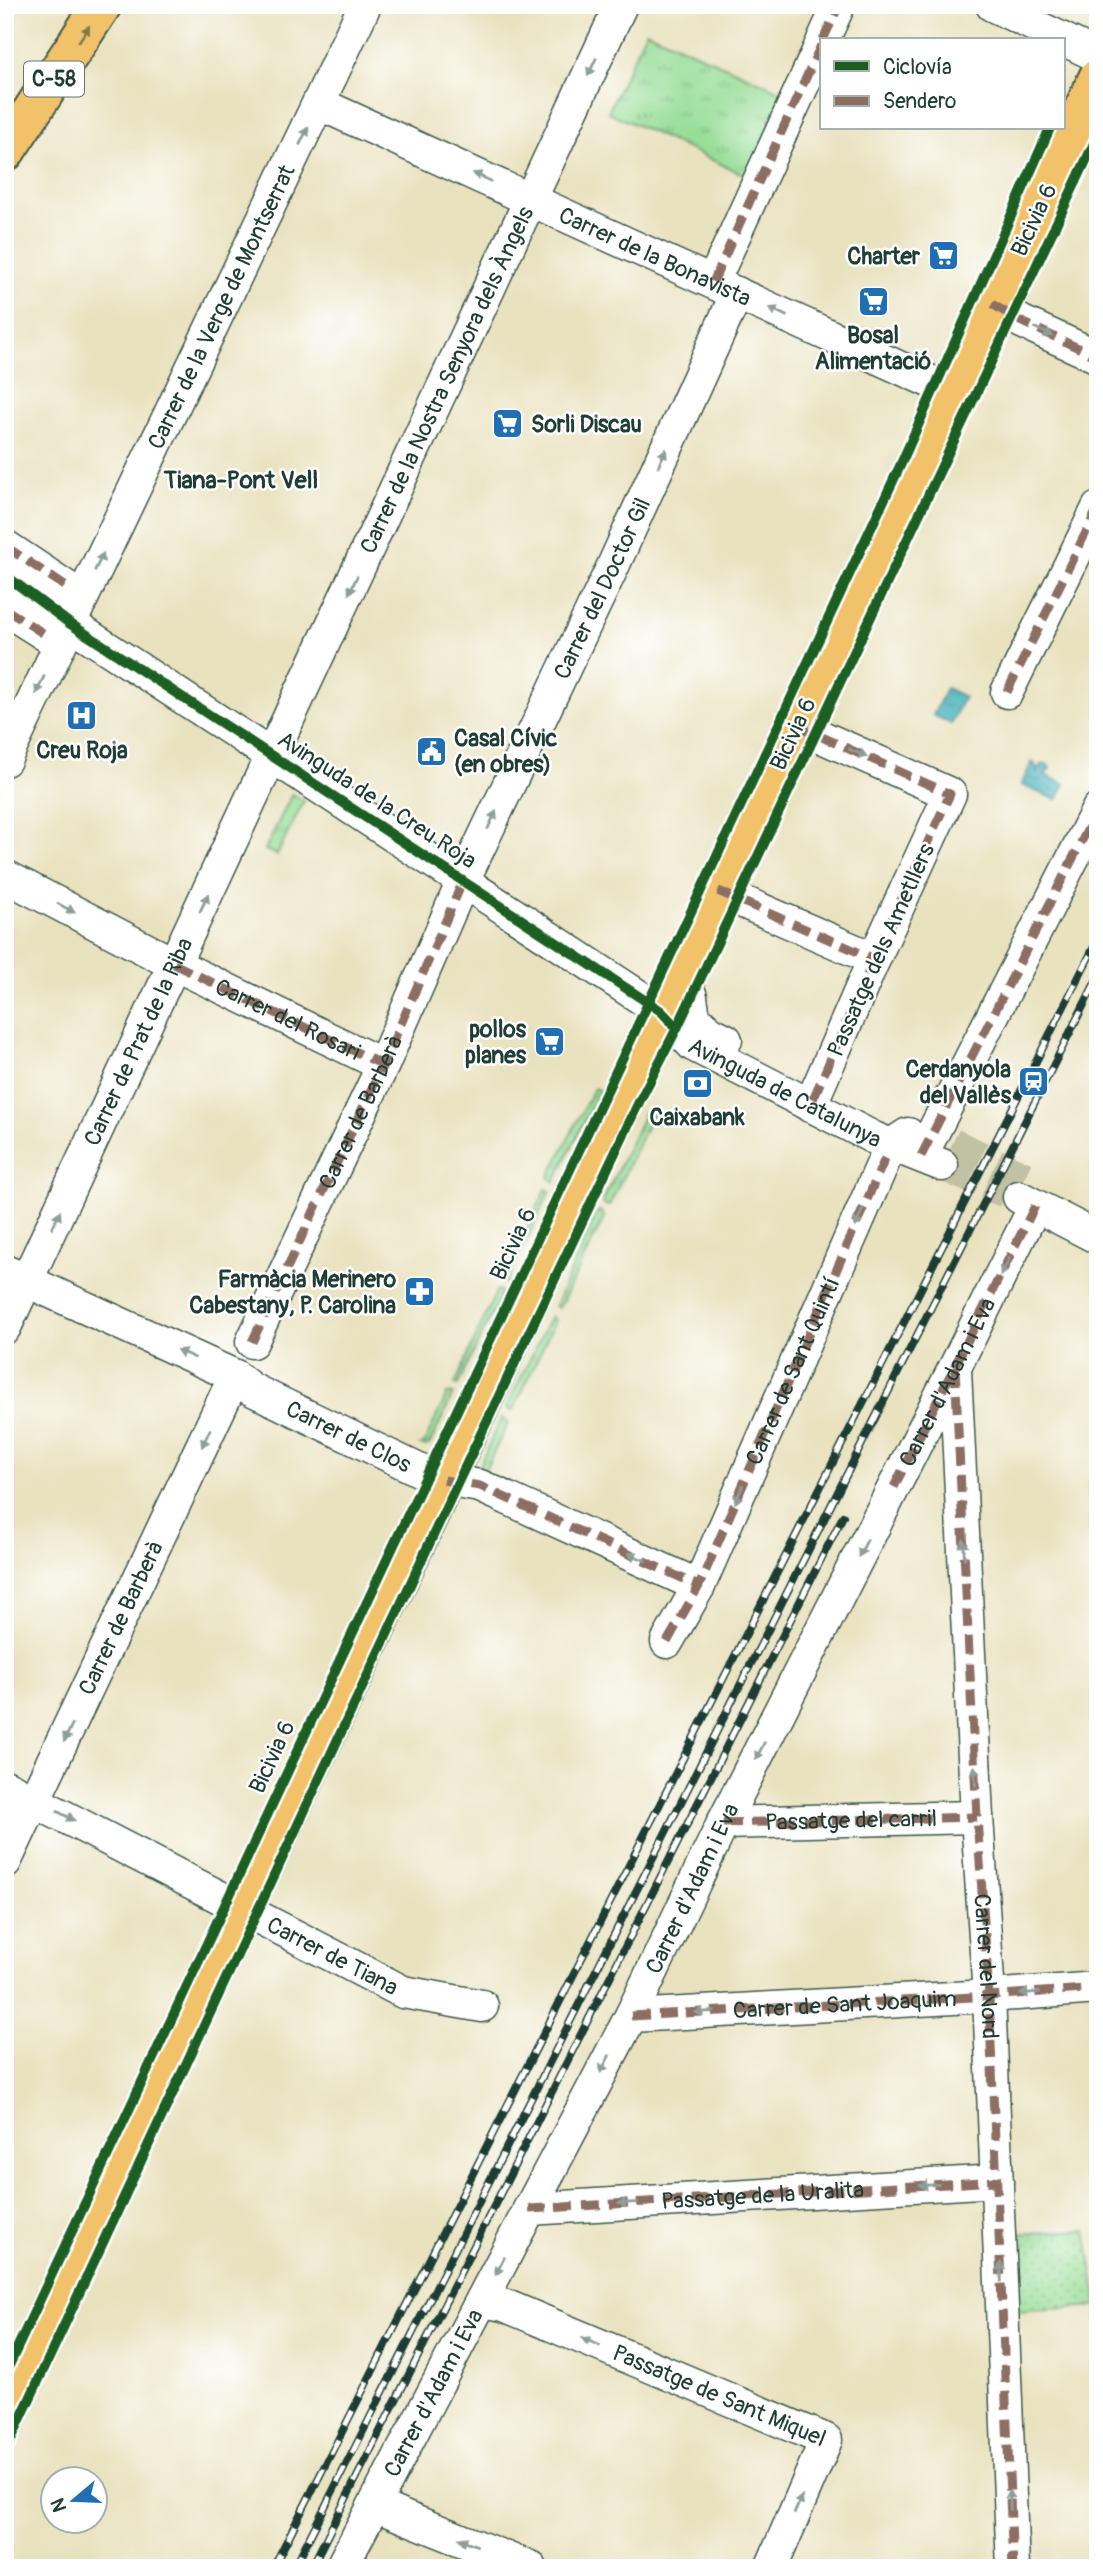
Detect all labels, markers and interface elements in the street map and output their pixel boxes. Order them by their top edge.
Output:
one-way arrow [77,24,90,44]
legend [820,38,1064,130]
text: Ciclovía [883,54,952,81]
one-way arrow [586,57,598,77]
road number: C-58 [24,62,84,96]
text: Sendero [883,88,956,115]
one-way arrow [298,126,310,146]
street label: Carrer de la Verge de Montserrat [141,159,302,454]
one-way arrow [472,172,492,183]
street label: Bicivia 6 [1005,179,1063,261]
street label: Carrer de la Bonavista [554,200,756,313]
street label: Carrer de la Nostra Senyora dels Àngels [353,202,540,558]
supermarket icon: Charter [926,239,960,273]
place label: Charter [847,242,921,271]
supermarket icon: Bosal Alimentació [856,284,890,318]
one-way arrow [768,306,788,318]
place label: Bosal Alimentació [815,321,932,376]
one-way arrow [1034,326,1054,338]
supermarket icon: Sorli Discau [491,407,525,441]
place label: Sorli Discau [531,410,642,439]
one-way arrow [657,448,668,469]
district label: Tiana-Pont Vell [163,466,318,495]
street label: Carrer del Doctor Gil [547,493,657,684]
one-way arrow [93,552,104,572]
one-way arrow [347,575,358,595]
one-way arrow [34,675,46,695]
street label: Bicivia 6 [764,693,822,775]
hospital icon: Creu Roja [65,699,99,733]
place label: Casal Cívic (en obres) [454,724,557,779]
street label: Avinguda de la Creu Roja [272,725,482,875]
public building icon: Casal Cívic (en obres) [414,734,448,768]
place label: Creu Roja [36,736,128,765]
one-way arrow [847,748,868,759]
one-way arrow [487,810,498,830]
street label: Passatge dels Ametllers [821,839,941,1061]
one-way arrow [198,893,209,913]
one-way arrow [56,902,76,913]
street label: Carrer de Prat de la Riba [77,933,199,1150]
street label: Carrer del Rosari [211,972,365,1066]
place label: pollos planes [465,1015,527,1070]
supermarket icon: pollos planes [532,1025,566,1059]
street label: Carrer de Barberà [312,1031,409,1194]
street label: Avinguda de Catalunya [684,1031,885,1154]
place label: Cerdanyola del Vallès [906,1055,1012,1110]
station icon: Cerdanyola del Vallès [1017,1065,1051,1099]
bank icon: Caixabank [680,1066,714,1100]
place label: Caixabank [649,1103,745,1132]
street label: Bicivia 6 [484,1203,542,1285]
one-way arrow [853,1208,864,1229]
one-way arrow [50,1210,62,1230]
one-way arrow [1000,1257,1011,1277]
place label: Farmàcia Merinero Cabestany, P. Carolina [189,1265,397,1320]
street label: Carrer de Sant Quintí [739,1273,846,1469]
pharmacy icon: Farmàcia Merinero Cabestany, P. Carolina [402,1275,436,1309]
street label: Carrer d'Adam i Eva [892,1293,1002,1472]
one-way arrow [176,1348,196,1360]
street label: Carrer de Clos [281,1394,416,1479]
one-way arrow [200,1428,212,1448]
one-way arrow [733,1484,744,1505]
street label: Carrer de Barberà [72,1536,169,1699]
one-way arrow [958,1537,969,1559]
one-way arrow [858,1538,869,1558]
one-way arrow [627,1551,647,1563]
street label: Bicivia 6 [243,1716,301,1798]
one-way arrow [62,1722,73,1743]
one-way arrow [755,1741,767,1761]
one-way arrow [969,1765,980,1787]
street label: Carrer d'Adam i Eva [639,1798,745,1978]
street label: Passatge del carril [765,1803,937,1837]
one-way arrow [57,1810,76,1822]
street label: Carrer del Nord [968,1892,1005,2040]
street label: Carrer de Tiana [262,1910,403,2002]
street label: Carrer de Sant Joaquim [732,1983,957,2025]
one-way arrow [1018,1988,1040,1999]
one-way arrow [694,2007,716,2018]
one-way arrow [600,2054,611,2074]
street label: Passatge de la Uralita [660,2174,865,2216]
one-way arrow [918,2180,940,2191]
one-way arrow [617,2198,639,2209]
one-way arrow [494,2256,505,2276]
one-way arrow [995,2261,1006,2283]
street label: Carrer d'Adam i Eva [377,2304,489,2482]
one-way arrow [581,2336,602,2347]
street label: Passatge de Sant Miquel [609,2338,830,2453]
north arrow [38,2464,108,2534]
one-way arrow [1005,2488,1016,2510]
text: N [45,2495,72,2515]
one-way arrow [792,2495,804,2515]
one-way arrow [457,2537,478,2548]

